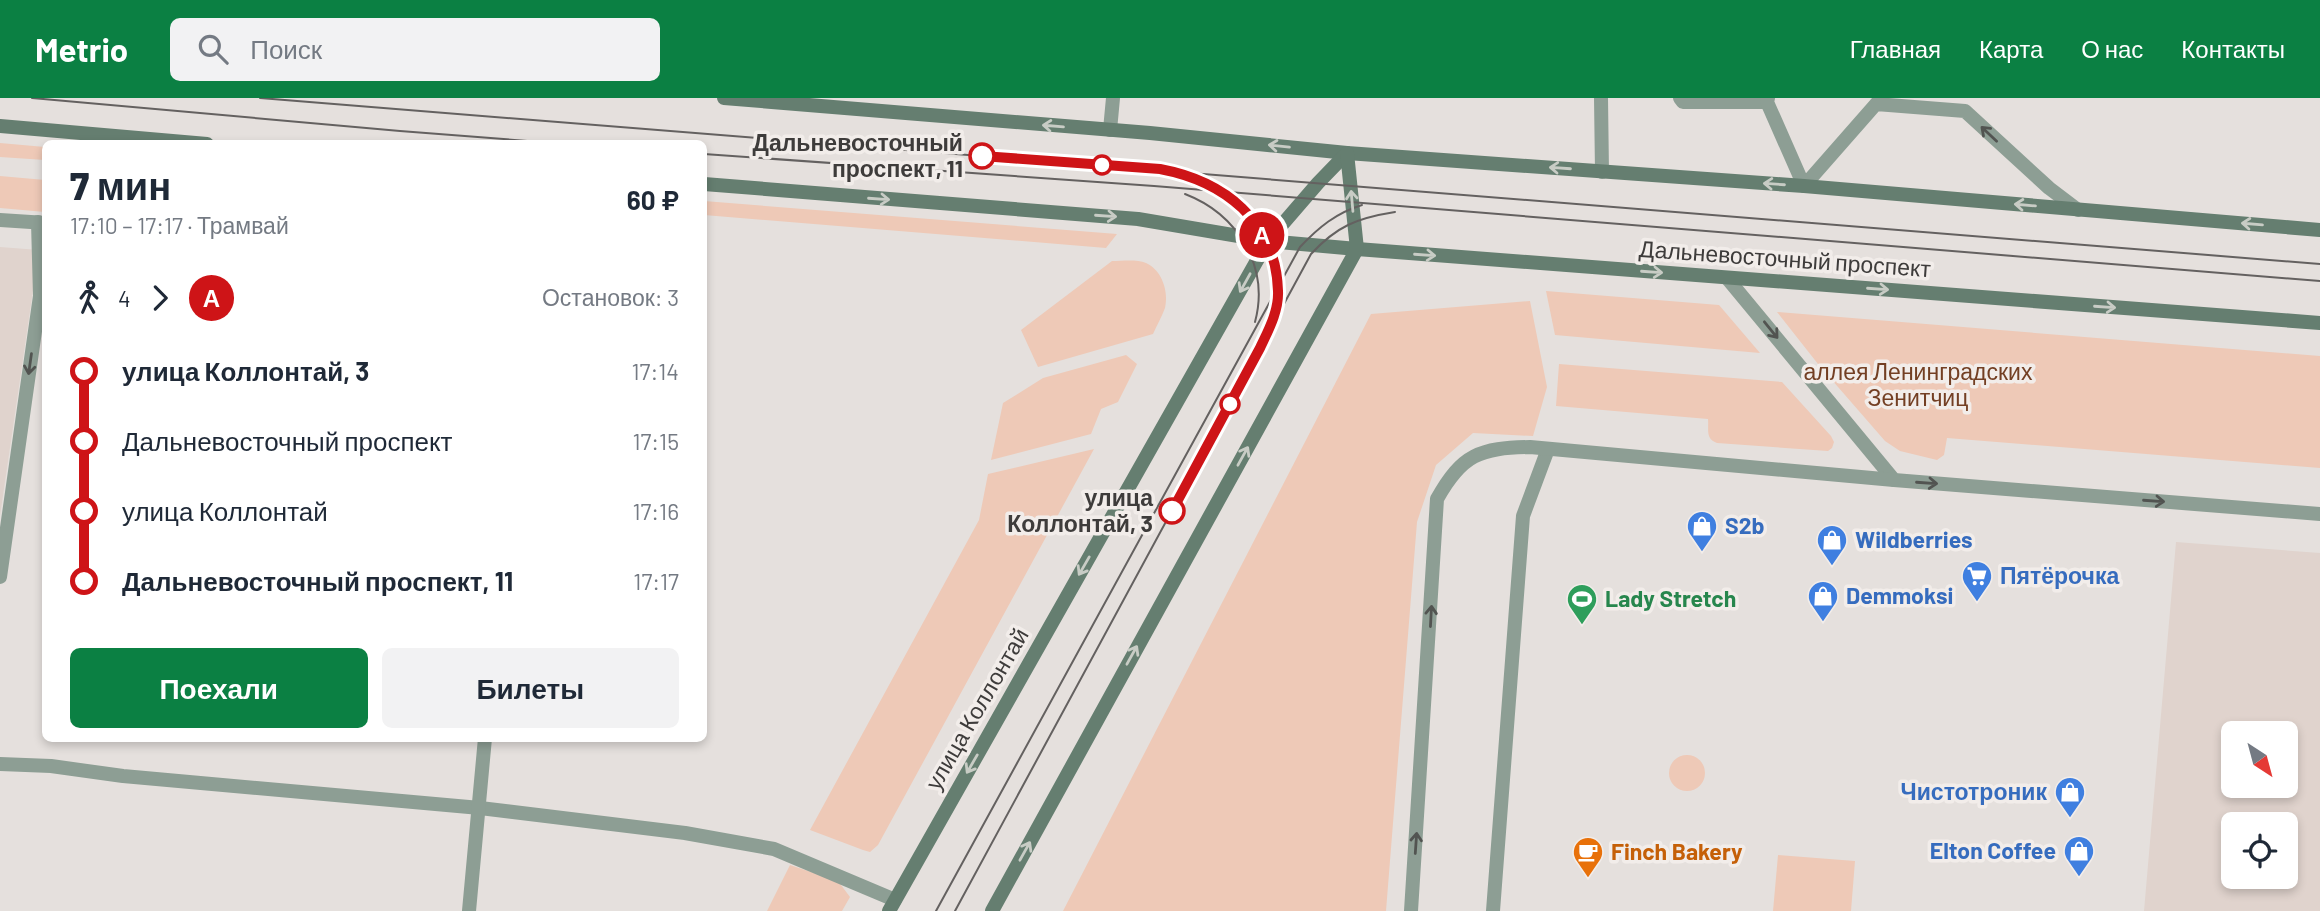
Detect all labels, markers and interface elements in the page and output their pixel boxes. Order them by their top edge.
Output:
search box [170,18,660,81]
text: Metrio [35,29,128,69]
icon: search [194,30,232,68]
text: Поиск [250,33,322,64]
text: Главная [1850,34,1941,63]
text: Карта [1979,34,2043,63]
text: О нас [2081,34,2143,63]
text: Контакты [2181,34,2285,63]
one-way arrow [1042,119,1064,132]
one-way arrow [1981,125,1998,142]
place label: Дальневосточный проспект, 11 [753,128,963,182]
one-way arrow [1268,139,1291,152]
marker: Дальневосточный проспект, 11 [969,143,995,169]
unlabelled marker [1092,155,1112,175]
text: 7 мин [70,162,171,208]
one-way arrow [1549,162,1572,175]
one-way arrow [1763,177,1786,190]
text: 60 ₽ [627,184,679,215]
one-way arrow [1345,190,1358,213]
one-way arrow [868,193,890,206]
one-way arrow [2014,198,2037,211]
one-way arrow [1094,210,1117,223]
text: 17:10 – 17:17 · Трамвай [70,211,289,239]
line badge: А [1239,212,1285,258]
one-way arrow [2241,217,2264,230]
text: А [1253,220,1271,249]
street label: Дальневосточный проспект [1638,234,1932,282]
one-way arrow [1413,249,1436,262]
one-way arrow [1640,266,1662,279]
one-way arrow [1238,272,1251,293]
icon: walk [70,279,108,317]
icon: forward [141,279,179,317]
text: А [203,283,220,312]
text: Остановок: 3 [542,283,679,311]
one-way arrow [1867,283,1889,296]
text: 4 [118,284,131,312]
one-way arrow [2094,301,2116,314]
one-way arrow [1763,320,1778,338]
one-way arrow [24,352,37,374]
text: улица Коллонтай, 3 [122,355,369,386]
text: 17:14 [632,357,679,385]
park label: аллея Ленинградских Зенитчиц [1804,357,2033,411]
unlabelled marker [1220,394,1240,414]
text: Дальневосточный проспект [122,425,453,456]
text: 17:15 [632,427,679,455]
one-way arrow [1236,446,1250,466]
one-way arrow [1915,477,1938,490]
place label: улица Коллонтай, 3 [1007,483,1153,537]
text: улица Коллонтай [122,495,328,526]
one-way arrow [2142,495,2164,508]
text: 17:16 [632,497,679,525]
marker: улица Коллонтай, 3 [1159,498,1185,524]
shop icon: S2b [1685,509,1719,553]
place label: S2b [1725,511,1765,539]
shop icon: Wildberries [1815,523,1849,567]
place label: Wildberries [1855,525,1973,553]
one-way arrow [1077,555,1090,576]
supermarket icon: Пятёрочка [1960,559,1994,603]
place label: Пятёрочка [2000,561,2119,589]
text: Дальневосточный проспект, 11 [122,565,513,596]
text: 17:17 [633,567,679,595]
shop icon: Demmoksi [1806,579,1840,623]
place label: Demmoksi [1846,581,1953,609]
sports icon: Lady Stretch [1565,582,1599,626]
place label: Lady Stretch [1605,584,1736,612]
one-way arrow [1425,605,1438,628]
street label: улица Коллонтай [919,623,1034,794]
one-way arrow [1126,645,1140,665]
button: Поехали [70,648,368,728]
button: Билеты [382,648,679,728]
north arrow [2221,721,2298,798]
map controls [2221,721,2298,889]
one-way arrow [965,753,978,774]
shop icon: Чистотроник [2053,775,2087,819]
place label: Чистотроник [1901,777,2047,805]
button: locate [2221,812,2298,889]
one-way arrow [1409,832,1422,855]
shop icon: Elton Coffee [2062,834,2096,878]
cafe icon: Finch Bakery [1571,835,1605,879]
place label: Elton Coffee [1930,836,2056,864]
place label: Finch Bakery [1611,837,1743,865]
one-way arrow [1019,841,1032,862]

